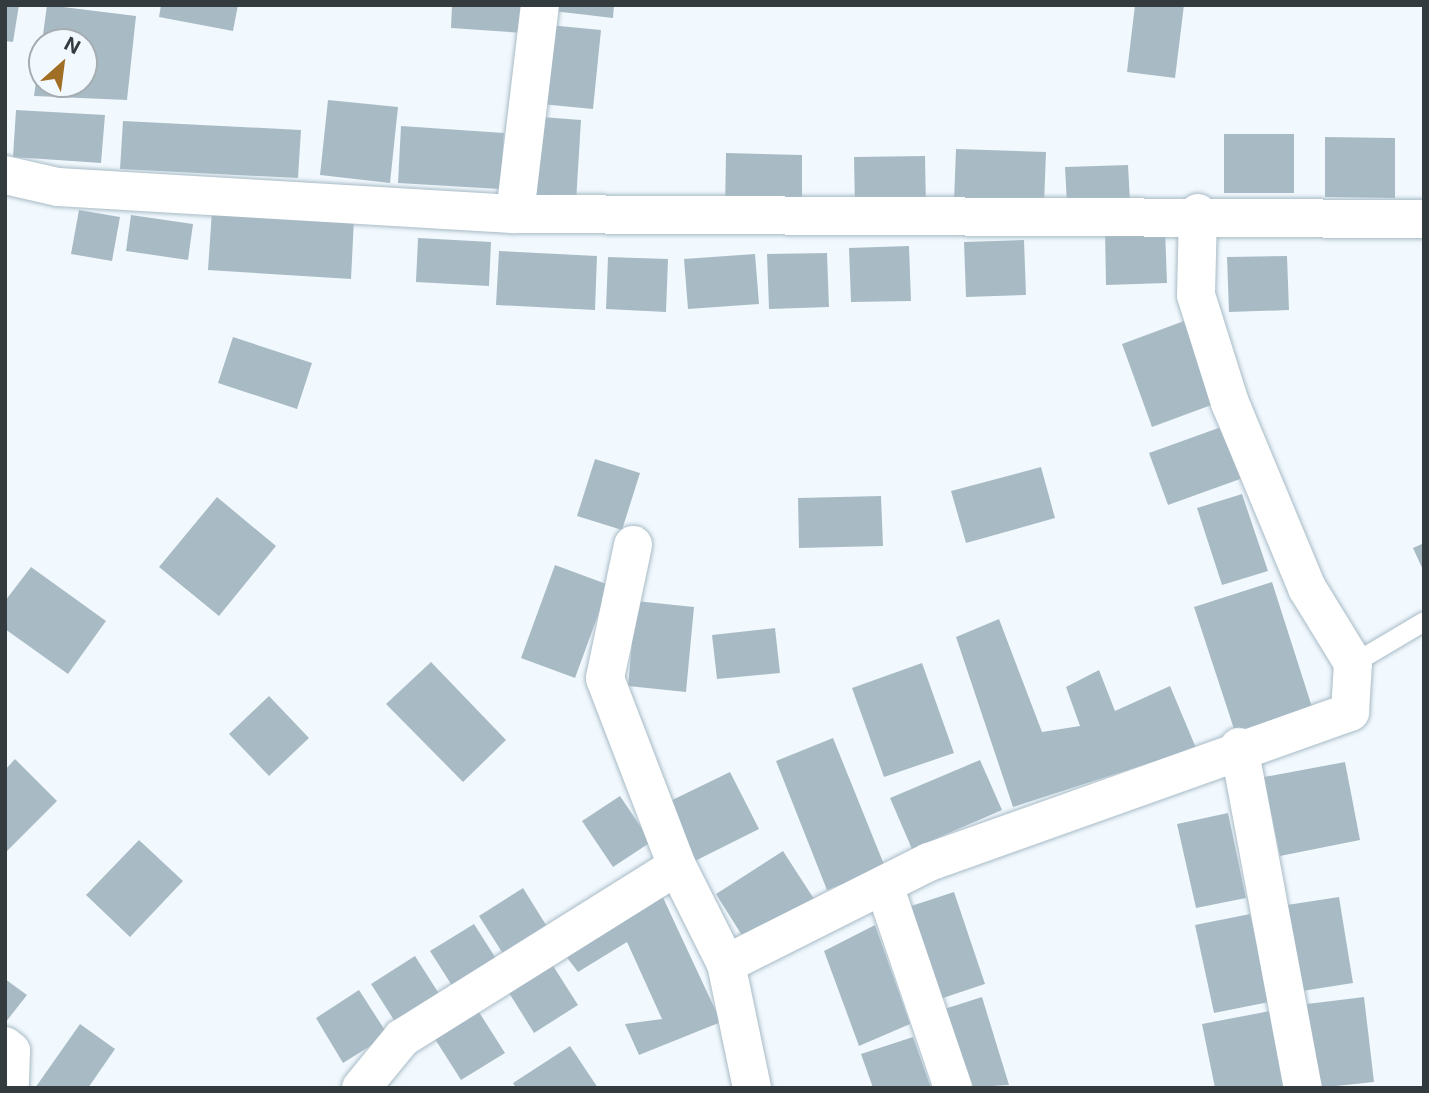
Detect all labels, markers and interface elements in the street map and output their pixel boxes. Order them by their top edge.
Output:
north arrow [28,28,98,98]
text: N [60,32,84,59]

